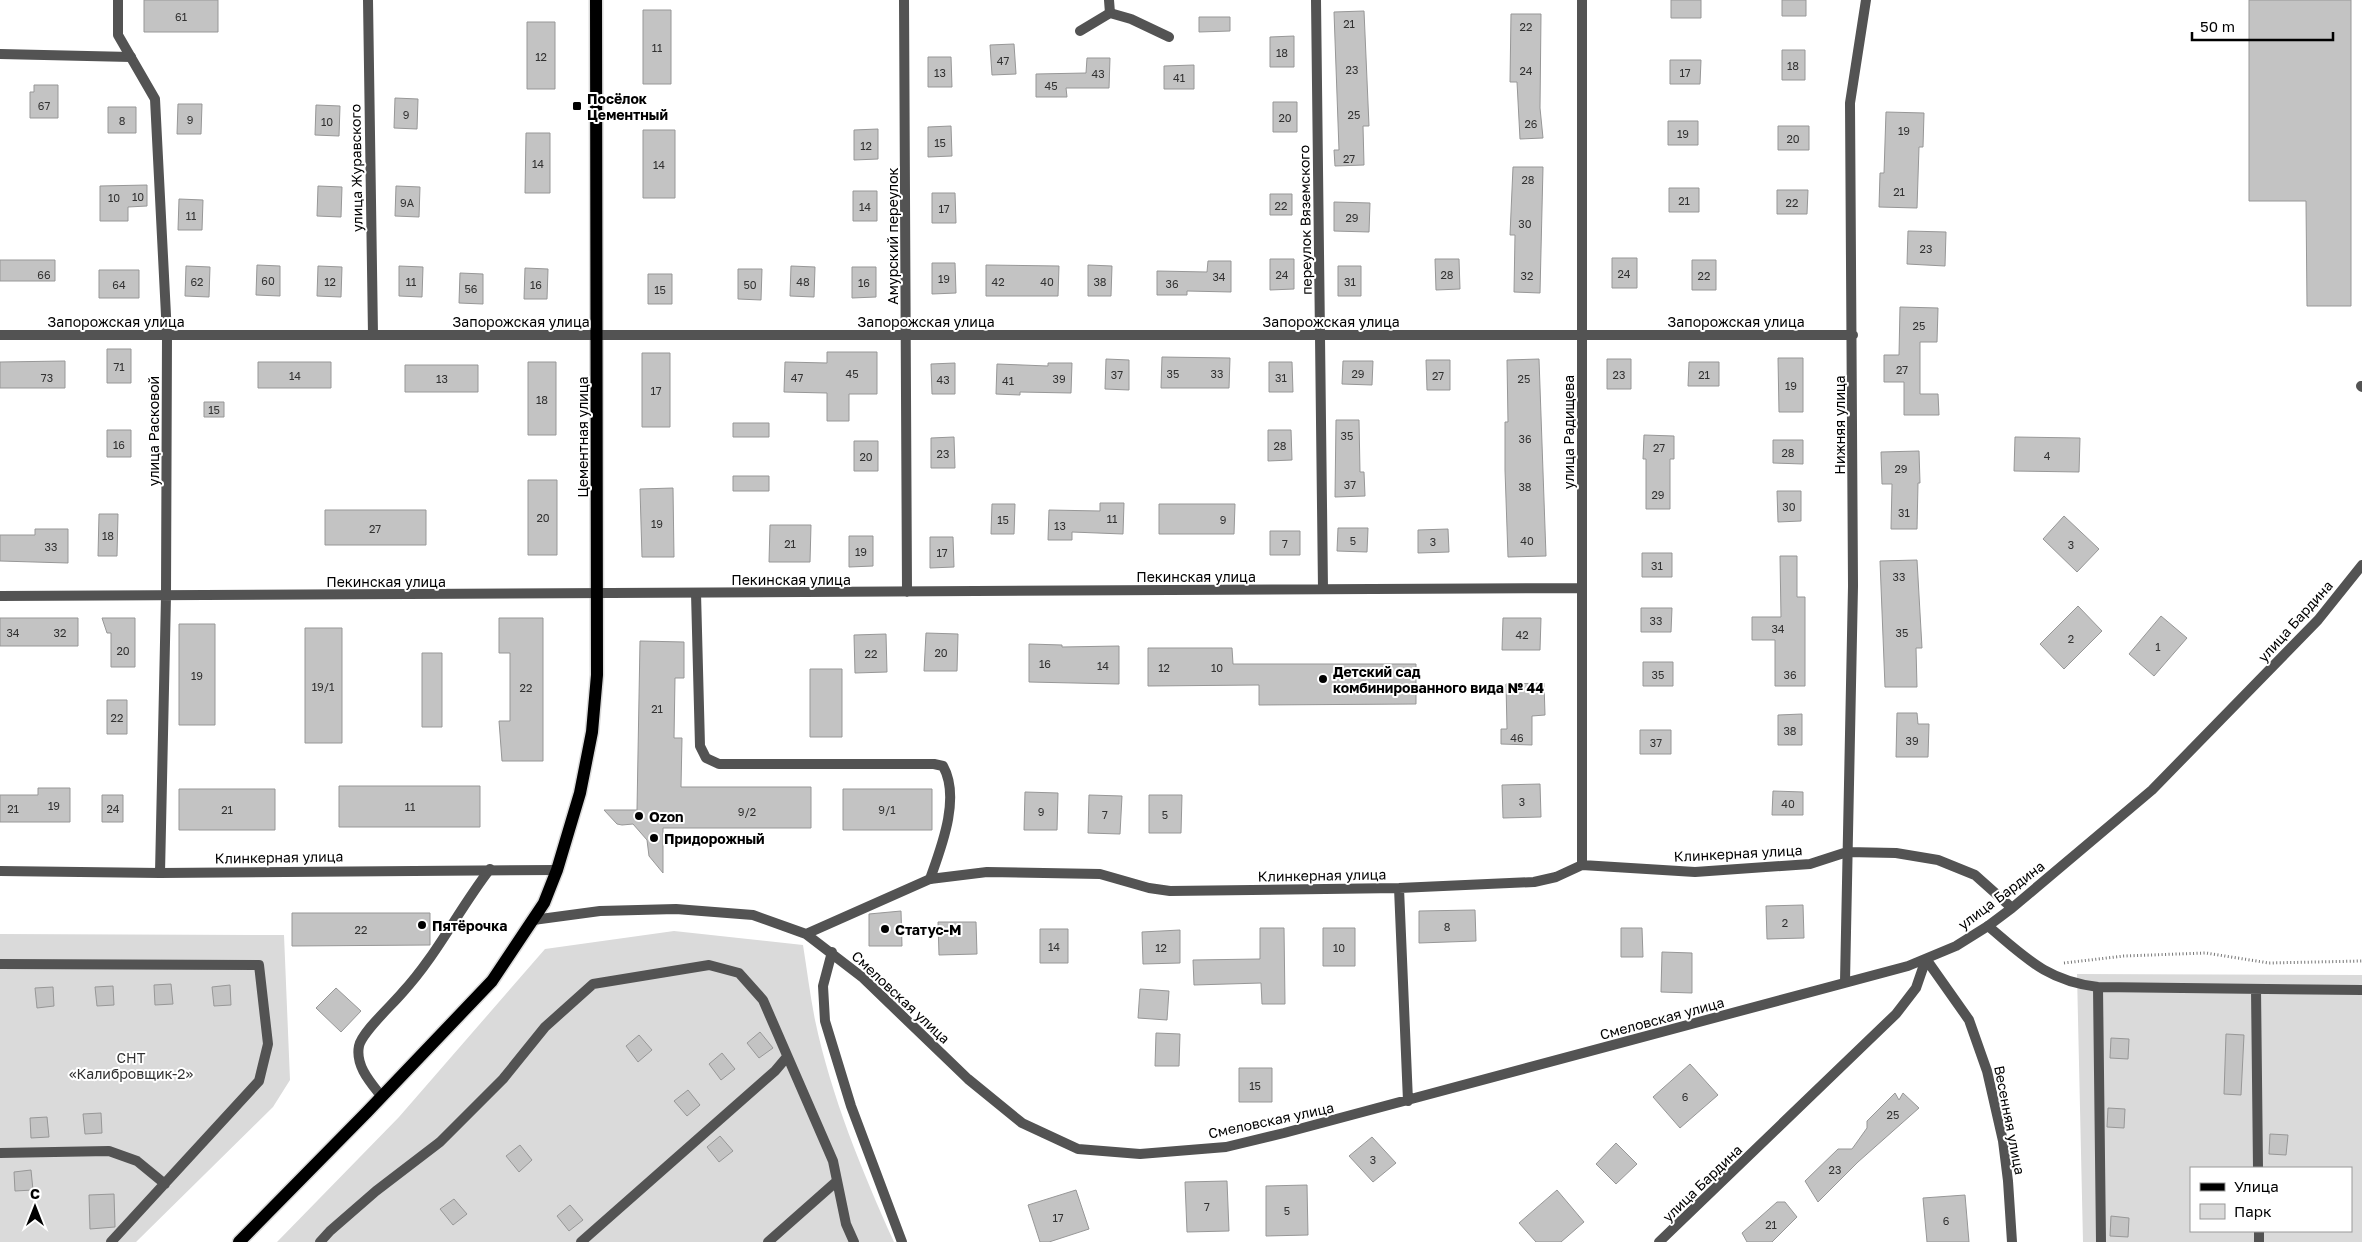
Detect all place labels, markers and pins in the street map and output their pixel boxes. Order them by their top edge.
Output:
place label: Посёлок Цементный [587,90,668,123]
marker: Посёлок Цементный [571,100,583,112]
place label: Детский сад комбинированного вида № 44 [1333,663,1544,696]
marker: Детский сад комбинированного вида № 44 [1317,673,1329,685]
place label: Ozon [649,808,684,825]
marker: Ozon [633,810,645,822]
place label: Придорожный [664,830,765,847]
marker: Придорожный [648,832,660,844]
place label: Пятёрочка [432,917,507,934]
marker: Пятёрочка [416,919,428,931]
place label: Статус-М [895,921,961,938]
marker: Статус-М [879,923,891,935]

